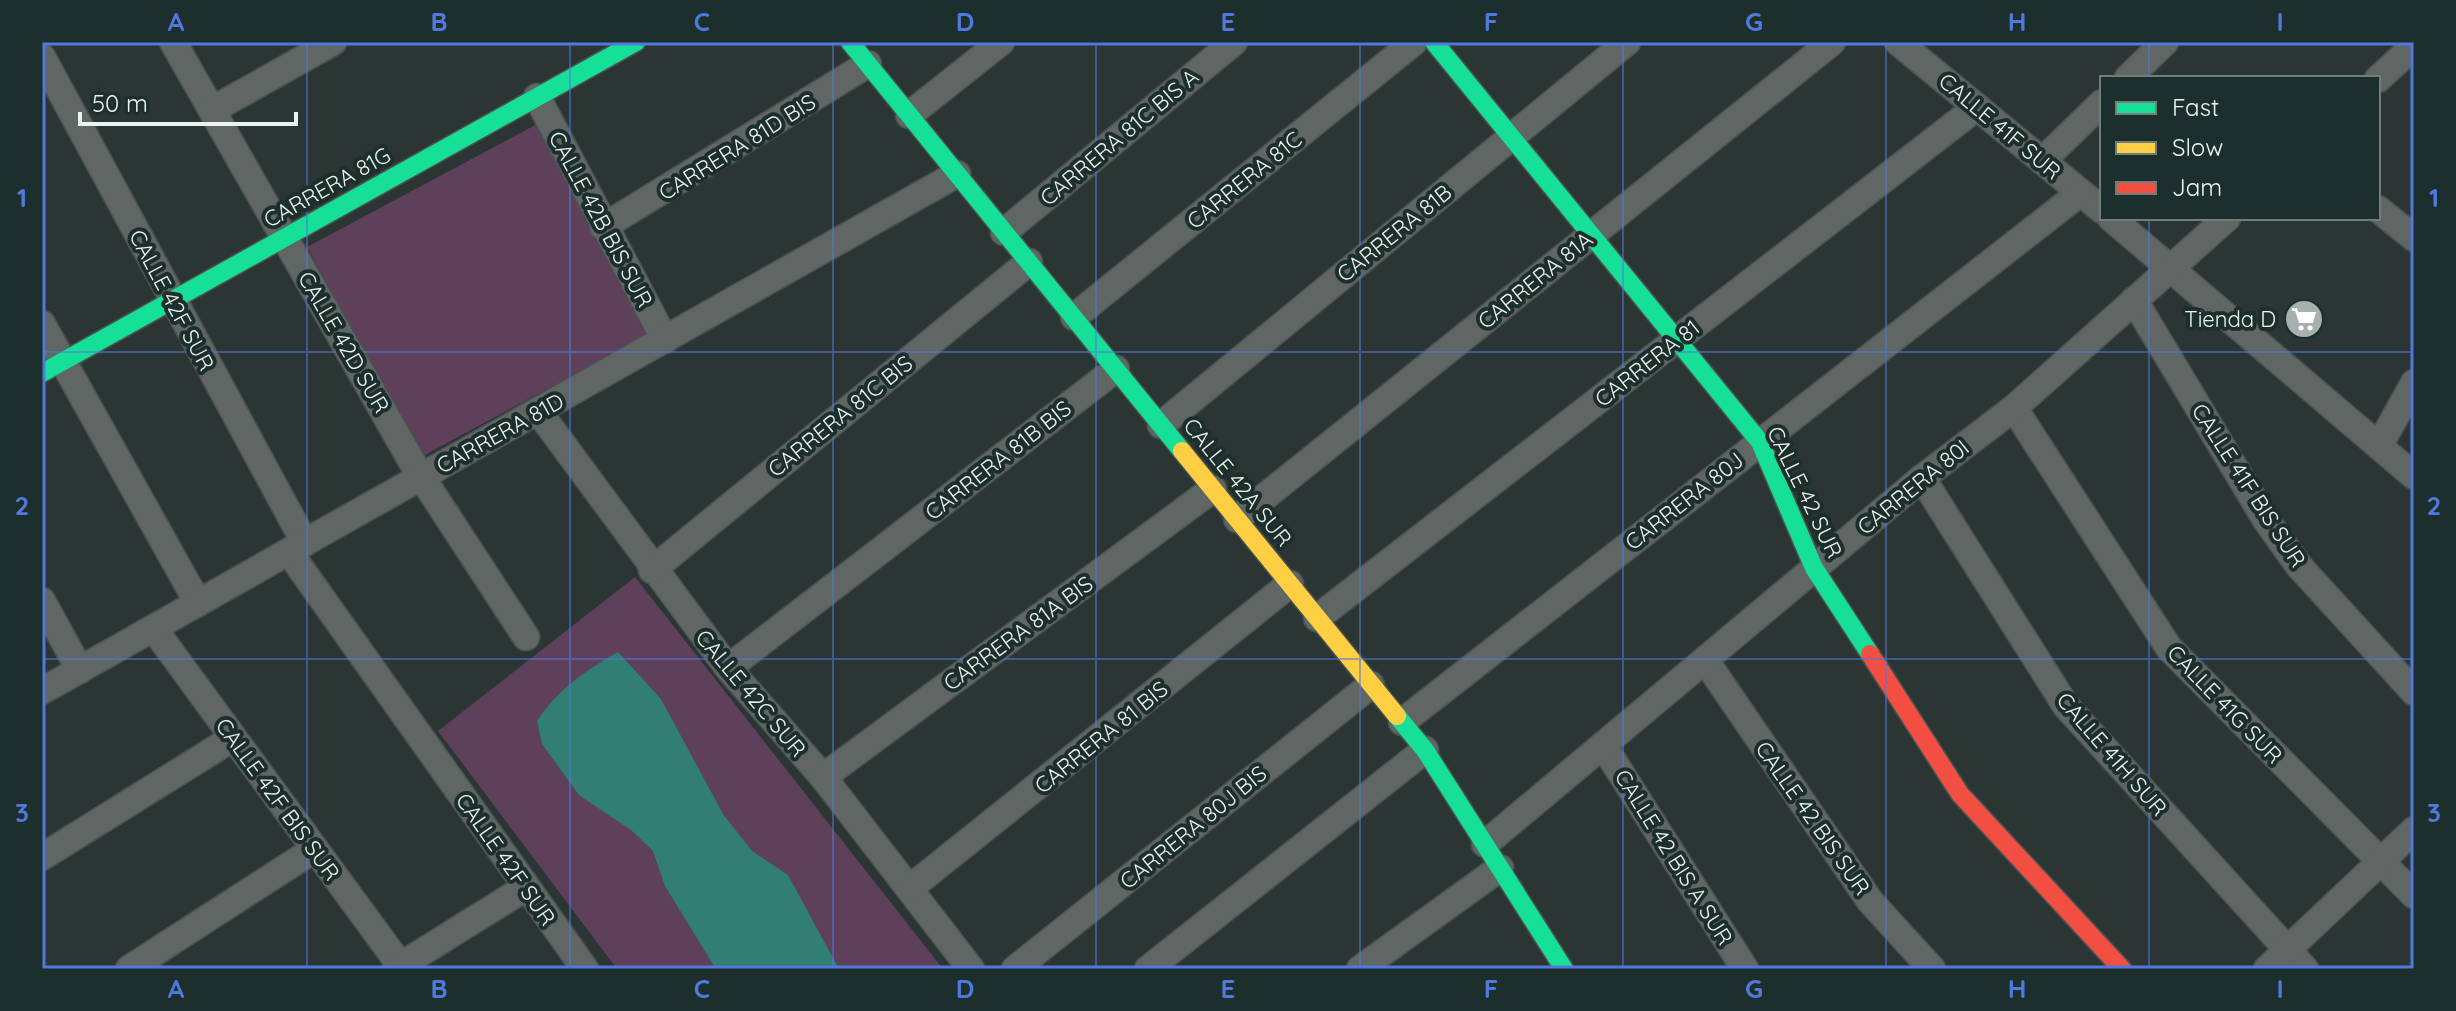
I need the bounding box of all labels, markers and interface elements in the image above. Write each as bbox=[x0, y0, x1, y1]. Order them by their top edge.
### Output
text: A bbox=[168, 5, 185, 38]
text: B bbox=[430, 5, 448, 38]
text: C bbox=[694, 5, 710, 38]
text: D bbox=[956, 5, 974, 38]
text: E bbox=[1221, 5, 1235, 38]
text: F bbox=[1484, 5, 1498, 38]
text: G bbox=[1745, 5, 1763, 38]
text: H bbox=[2008, 5, 2026, 38]
text: I bbox=[2276, 5, 2284, 38]
street label: CARRERA 81C BIS A bbox=[1034, 63, 1204, 211]
street label: CALLE 41F SUR bbox=[1933, 67, 2067, 185]
scale bar bbox=[80, 76, 296, 126]
legend bbox=[2100, 76, 2380, 220]
text: 50 m bbox=[92, 88, 148, 118]
street label: CARRERA 81D BIS bbox=[653, 88, 821, 206]
text: Fast bbox=[2172, 92, 2219, 122]
street label: CARRERA 81C bbox=[1181, 125, 1307, 235]
street label: CALLE 42B BIS SUR bbox=[543, 126, 659, 312]
text: Slow bbox=[2172, 132, 2223, 162]
street label: CARRERA 81G bbox=[259, 141, 395, 233]
text: Jam bbox=[2172, 172, 2222, 202]
street label: CARRERA 81B bbox=[1331, 178, 1457, 288]
text: 1 bbox=[17, 181, 27, 214]
text: 1 bbox=[2429, 181, 2439, 214]
street label: CALLE 42F SUR bbox=[123, 225, 221, 375]
street label: CARRERA 81A bbox=[1472, 225, 1598, 335]
street label: CALLE 42D SUR bbox=[292, 266, 396, 418]
supermarket icon: Tienda D bbox=[2283, 298, 2325, 340]
place label: Tienda D bbox=[2184, 305, 2276, 333]
street label: CARRERA 81 bbox=[1589, 313, 1705, 413]
street label: CARRERA 81C BIS bbox=[762, 349, 918, 483]
street label: CARRERA 81D bbox=[431, 386, 569, 480]
street label: CARRERA 81B BIS bbox=[919, 394, 1077, 526]
street label: CALLE 41F BIS SUR bbox=[2186, 398, 2312, 572]
street label: CALLE 42A SUR bbox=[1178, 412, 1298, 552]
street label: CALLE 42 SUR bbox=[1761, 422, 1849, 562]
street label: CARRERA 80I bbox=[1851, 433, 1975, 541]
street label: CARRERA 80J bbox=[1619, 446, 1749, 556]
text: 2 bbox=[15, 489, 29, 522]
text: 2 bbox=[2427, 489, 2441, 522]
street label: CARRERA 81A BIS bbox=[938, 569, 1098, 697]
street label: CALLE 42C SUR bbox=[690, 624, 812, 762]
street label: CALLE 41G SUR bbox=[2161, 639, 2289, 769]
street label: CARRERA 81 BIS bbox=[1029, 675, 1173, 799]
street label: CALLE 41H SUR bbox=[2051, 686, 2173, 822]
street label: CALLE 42F BIS SUR bbox=[210, 712, 346, 886]
street label: CALLE 42 BIS SUR bbox=[1750, 736, 1876, 900]
street label: CARRERA 80J BIS bbox=[1114, 759, 1272, 895]
street label: CALLE 42 BIS A SUR bbox=[1609, 764, 1739, 950]
street label: CALLE 42F SUR bbox=[450, 787, 562, 931]
text: 3 bbox=[15, 796, 29, 829]
text: 3 bbox=[2427, 796, 2441, 829]
text: A bbox=[168, 972, 185, 1005]
text: B bbox=[430, 972, 448, 1005]
text: C bbox=[694, 972, 710, 1005]
text: D bbox=[956, 972, 974, 1005]
text: E bbox=[1221, 972, 1235, 1005]
text: F bbox=[1484, 972, 1498, 1005]
text: G bbox=[1745, 972, 1763, 1005]
text: H bbox=[2008, 972, 2026, 1005]
text: I bbox=[2276, 972, 2284, 1005]

